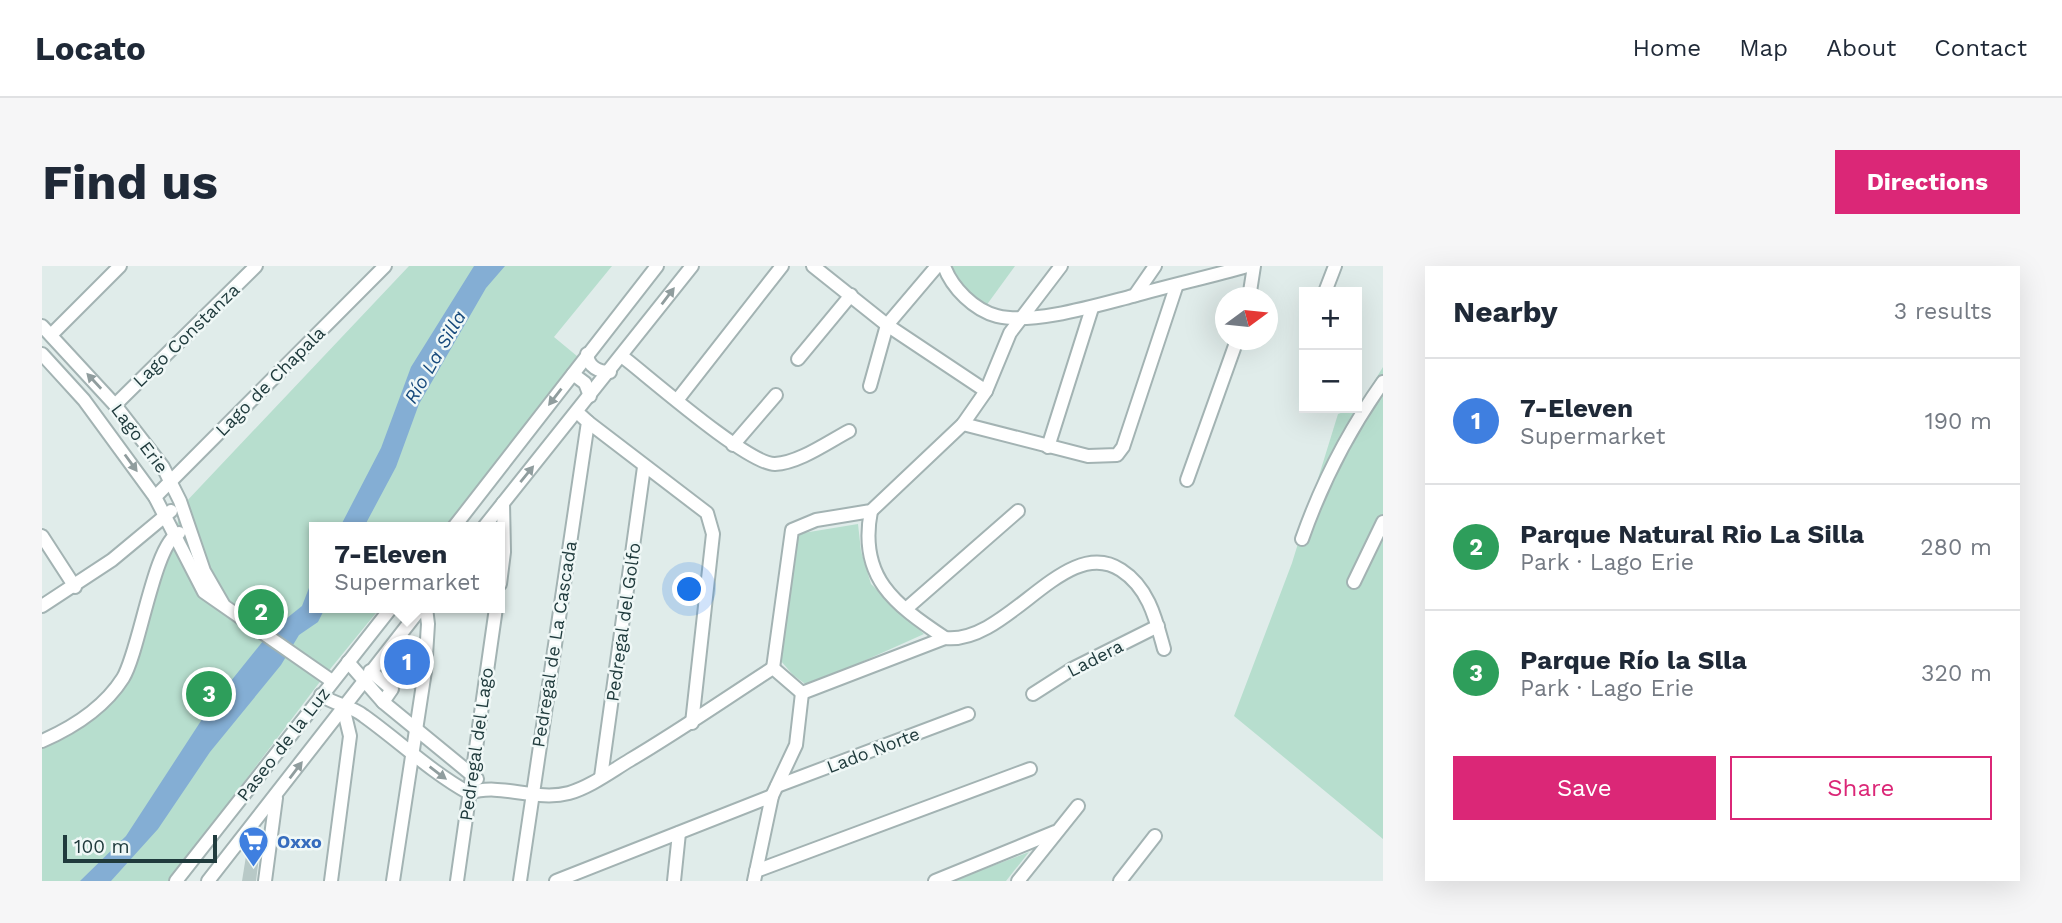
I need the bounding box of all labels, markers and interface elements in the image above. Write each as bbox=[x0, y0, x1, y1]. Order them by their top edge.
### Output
text: Locato bbox=[35, 29, 146, 68]
text: Home bbox=[1633, 34, 1701, 62]
text: Map bbox=[1739, 34, 1788, 62]
text: About bbox=[1826, 34, 1896, 62]
text: Contact bbox=[1934, 34, 2027, 62]
button: Directions bbox=[1835, 150, 2020, 214]
text: Find us bbox=[42, 153, 218, 211]
street label: Lago Constanza bbox=[128, 279, 244, 391]
one-way arrow bbox=[661, 287, 675, 305]
north arrow bbox=[1215, 287, 1278, 350]
map controls bbox=[1299, 287, 1362, 413]
button: + bbox=[1299, 287, 1362, 350]
text: Nearby bbox=[1453, 294, 1558, 329]
text: 3 results bbox=[1894, 298, 1992, 325]
water label: Río La Silla bbox=[399, 306, 471, 408]
street label: Lago de Chapala bbox=[211, 322, 329, 440]
button: − bbox=[1299, 350, 1362, 413]
one-way arrow bbox=[86, 373, 102, 390]
one-way arrow bbox=[548, 388, 563, 406]
text: 7-Eleven bbox=[1520, 393, 1633, 423]
street label: Lago Erie bbox=[107, 399, 173, 477]
text: 1 bbox=[1471, 408, 1481, 435]
text: 190 m bbox=[1925, 408, 1992, 435]
text: Supermarket bbox=[1520, 423, 1665, 450]
one-way arrow bbox=[124, 454, 138, 472]
one-way arrow bbox=[519, 465, 534, 483]
text: Parque Natural Rio La Silla bbox=[1520, 519, 1864, 549]
popup bbox=[309, 522, 505, 613]
text: 2 bbox=[1469, 534, 1483, 561]
text: 280 m bbox=[1920, 534, 1992, 561]
text: 7-Eleven bbox=[334, 539, 447, 569]
street label: Pedregal de La Cascada bbox=[527, 539, 581, 749]
street label: Pedregal del Golfo bbox=[601, 541, 645, 703]
text: Park · Lago Erie bbox=[1520, 549, 1694, 576]
text: Supermarket bbox=[334, 569, 480, 596]
your location bbox=[672, 572, 706, 606]
pin: 2 bbox=[238, 586, 284, 638]
street label: Ladera bbox=[1064, 635, 1126, 681]
pin: 1 bbox=[384, 636, 430, 688]
text: Parque Río la Slla bbox=[1520, 645, 1747, 675]
text: 3 bbox=[1469, 660, 1483, 687]
text: 320 m bbox=[1921, 660, 1992, 687]
street label: Pedregal del Lago bbox=[455, 666, 497, 822]
pin: 3 bbox=[186, 668, 232, 720]
text: Park · Lago Erie bbox=[1520, 675, 1694, 702]
street label: Paseo de la Luz bbox=[232, 683, 334, 805]
street label: Lado Norte bbox=[824, 723, 922, 777]
button: Save bbox=[1453, 756, 1716, 820]
button: Share bbox=[1730, 756, 1992, 820]
one-way arrow bbox=[288, 761, 302, 779]
one-way arrow bbox=[429, 766, 447, 781]
supermarket icon: Oxxo bbox=[237, 824, 271, 868]
place label: Oxxo bbox=[277, 831, 322, 852]
scale bar bbox=[63, 832, 217, 864]
text: 100 m bbox=[74, 835, 130, 858]

